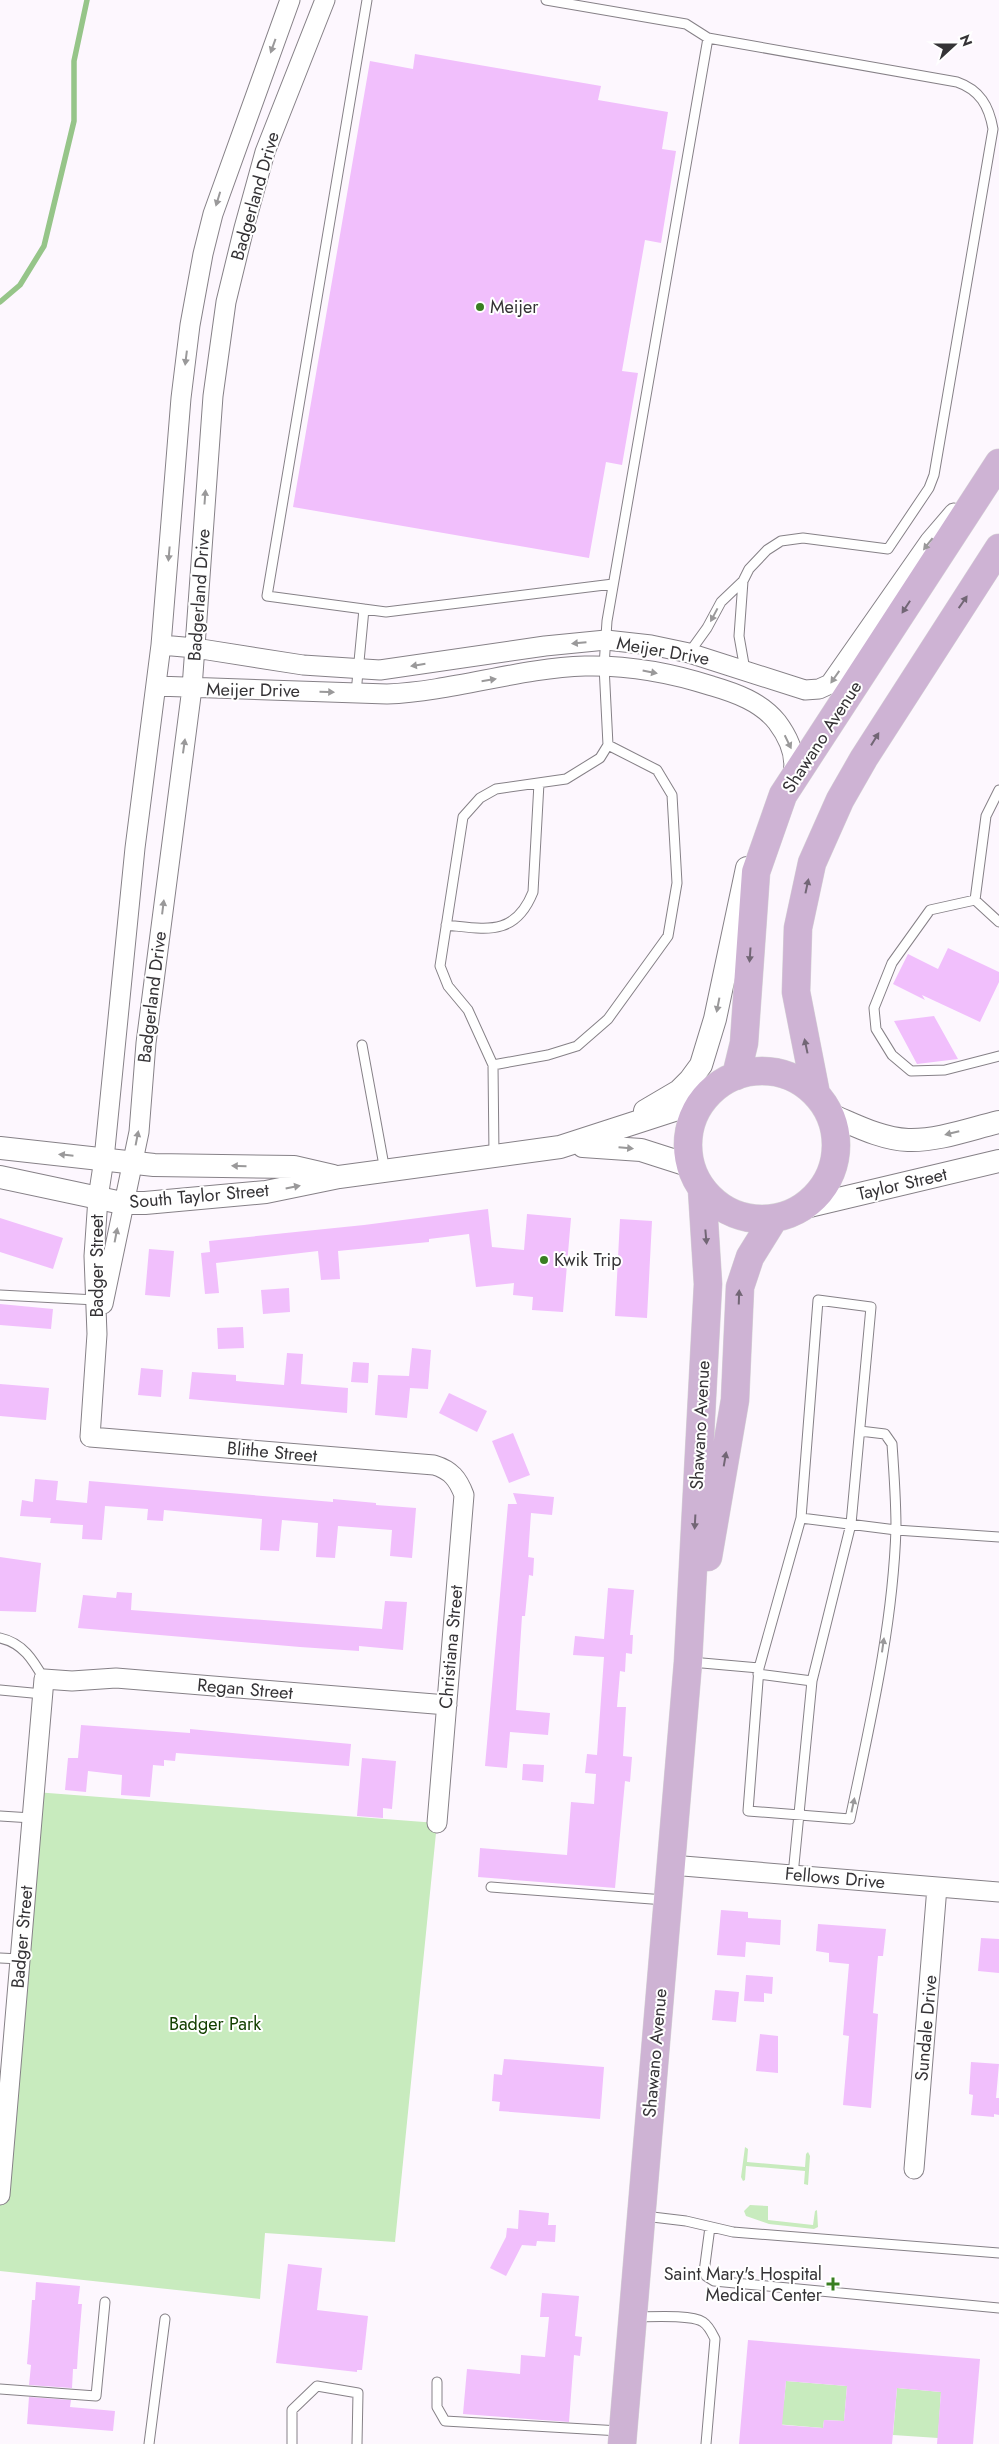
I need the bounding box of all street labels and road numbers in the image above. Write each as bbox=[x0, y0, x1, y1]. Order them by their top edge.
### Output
street label: Badgerland Drive bbox=[224, 129, 286, 263]
street label: Badgerland Drive bbox=[181, 528, 217, 662]
street label: Meijer Drive bbox=[615, 630, 711, 672]
street label: Meijer Drive bbox=[206, 676, 300, 704]
street label: Shawano Avenue bbox=[776, 676, 868, 798]
street label: Badgerland Drive bbox=[131, 930, 173, 1064]
street label: Taylor Street bbox=[854, 1161, 950, 1207]
street label: South Taylor Street bbox=[128, 1177, 270, 1215]
street label: Badger Street bbox=[84, 1214, 110, 1318]
street label: Shawano Avenue bbox=[684, 1360, 716, 1490]
street label: Blithe Street bbox=[226, 1435, 319, 1469]
street label: Christiana Street bbox=[433, 1583, 469, 1710]
street label: Regan Street bbox=[196, 1672, 295, 1706]
street label: Fellows Drive bbox=[784, 1861, 886, 1895]
street label: Badger Street bbox=[5, 1884, 39, 1989]
street label: Sundale Drive bbox=[908, 1974, 944, 2082]
street label: Shawano Avenue bbox=[636, 1987, 674, 2119]

